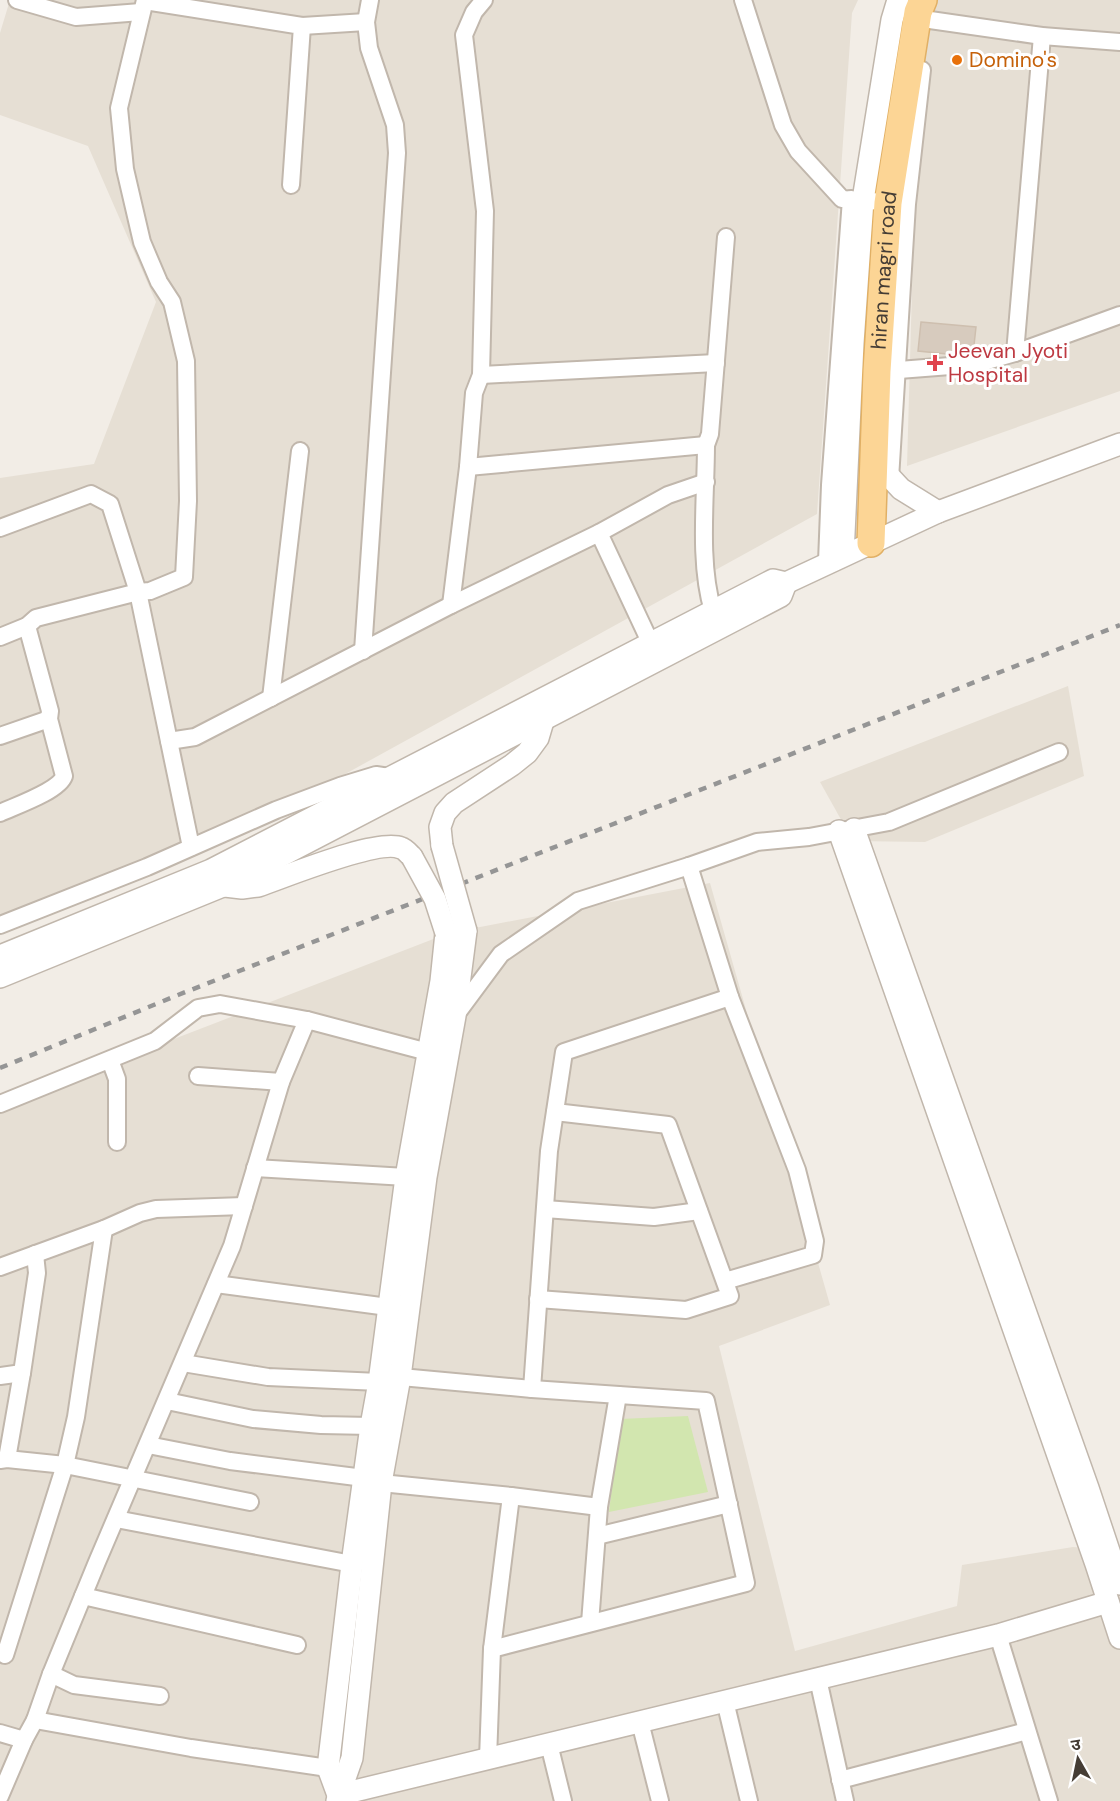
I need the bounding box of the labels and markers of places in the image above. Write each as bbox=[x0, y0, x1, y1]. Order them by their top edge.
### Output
place label: Domino's bbox=[969, 46, 1057, 74]
marker: Domino's bbox=[950, 53, 964, 67]
place label: Jeevan Jyoti Hospital bbox=[948, 337, 1068, 389]
marker: Jeevan Jyoti Hospital bbox=[926, 354, 944, 372]

